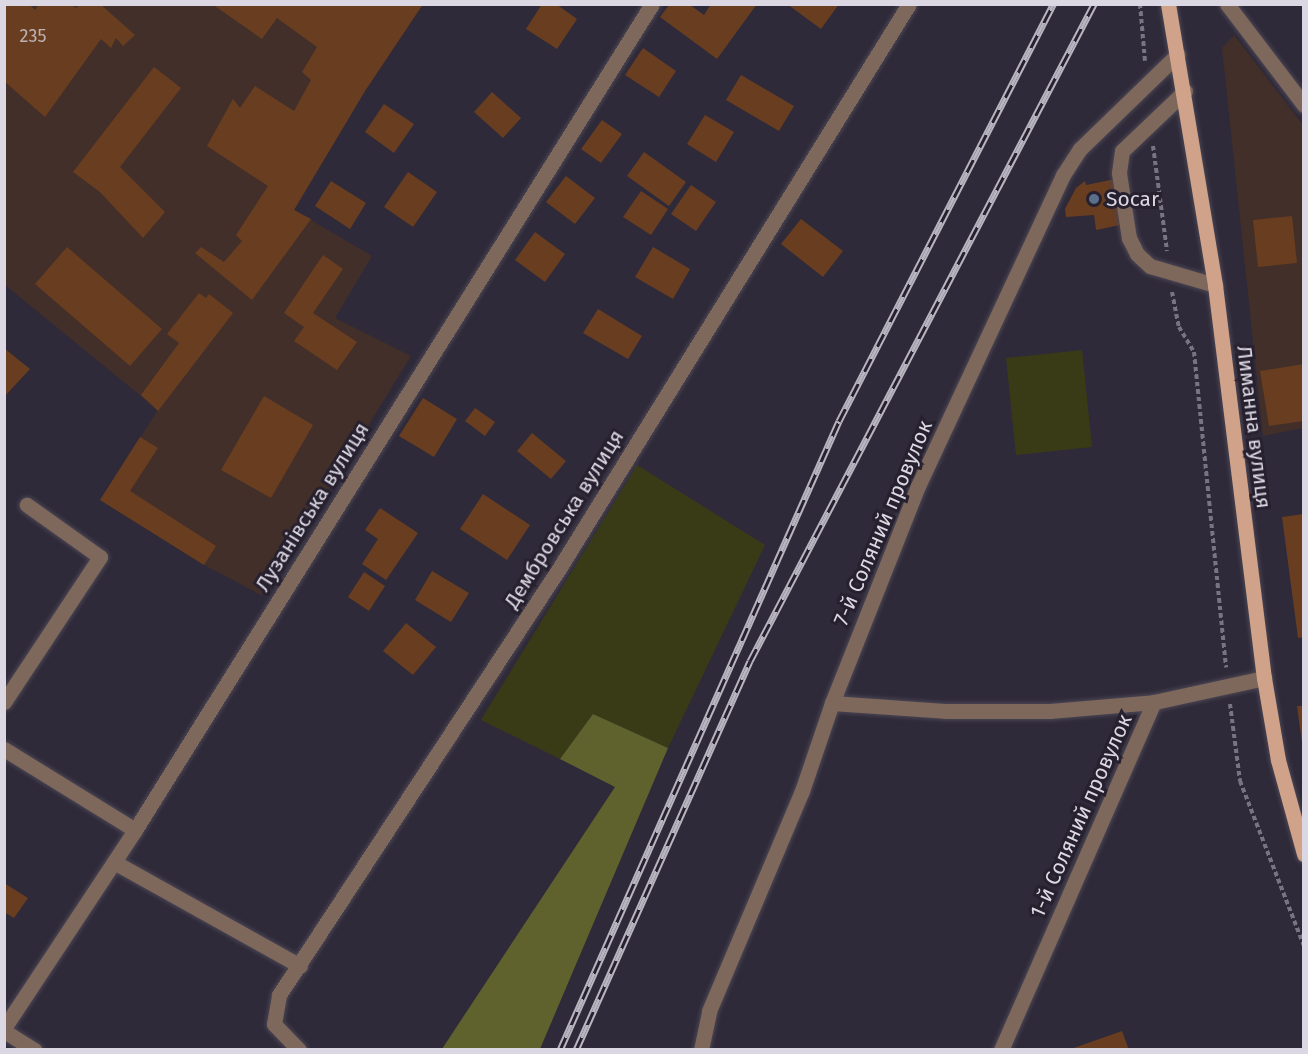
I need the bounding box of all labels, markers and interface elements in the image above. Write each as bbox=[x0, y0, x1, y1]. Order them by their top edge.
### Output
house number: 235 bbox=[20, 25, 46, 47]
place label: Socar bbox=[1106, 186, 1159, 212]
marker: Socar bbox=[1087, 192, 1101, 206]
street label: Лиманна вулиця bbox=[1231, 344, 1277, 510]
street label: 7-й Соляний провулок bbox=[828, 417, 938, 629]
street label: Лузанівська вулиця bbox=[250, 418, 374, 596]
street label: Дембровська вулиця bbox=[499, 425, 629, 613]
street label: 1-й Соляний провулок bbox=[1025, 710, 1137, 922]

